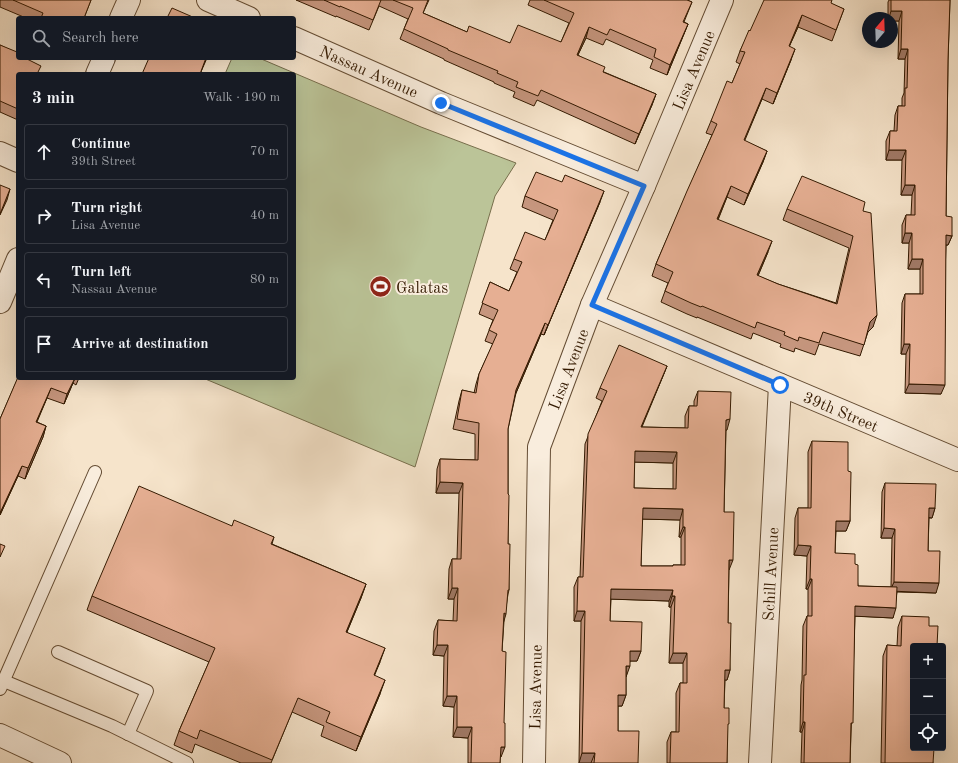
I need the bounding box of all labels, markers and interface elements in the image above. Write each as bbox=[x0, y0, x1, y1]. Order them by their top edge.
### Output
north arrow bbox=[862, 12, 898, 48]
search box bbox=[16, 16, 296, 60]
icon: search bbox=[30, 27, 52, 49]
street label: Lisa Avenue bbox=[671, 28, 719, 113]
text: Search here bbox=[62, 31, 139, 46]
street label: Nassau Avenue bbox=[317, 44, 420, 102]
text: 3 min bbox=[32, 90, 75, 107]
text: Walk · 190 m bbox=[203, 91, 280, 104]
route end bbox=[432, 94, 450, 112]
text: Continue bbox=[71, 137, 130, 152]
icon: ahead bbox=[33, 141, 55, 163]
text: 70 m bbox=[250, 145, 279, 158]
text: 39th Street bbox=[71, 155, 136, 168]
text: Turn right bbox=[71, 201, 142, 216]
icon: right bbox=[33, 205, 55, 227]
text: 40 m bbox=[250, 209, 279, 222]
text: Lisa Avenue bbox=[71, 219, 140, 232]
text: Turn left bbox=[71, 265, 131, 280]
icon: left bbox=[33, 269, 55, 291]
text: 80 m bbox=[250, 273, 279, 286]
sports icon: Galatas bbox=[368, 274, 394, 300]
place label: Galatas bbox=[396, 281, 448, 297]
text: Nassau Avenue bbox=[71, 283, 157, 296]
street label: Lisa Avenue bbox=[547, 327, 593, 412]
icon: arrive bbox=[33, 333, 55, 355]
text: Arrive at destination bbox=[71, 337, 209, 352]
route start bbox=[771, 376, 789, 394]
street label: 39th Street bbox=[800, 390, 880, 436]
street label: Schill Avenue bbox=[762, 527, 782, 621]
map controls bbox=[910, 643, 946, 751]
button: + bbox=[910, 643, 946, 679]
street label: Lisa Avenue bbox=[528, 644, 546, 730]
button: − bbox=[910, 679, 946, 715]
button: locate bbox=[910, 715, 946, 751]

